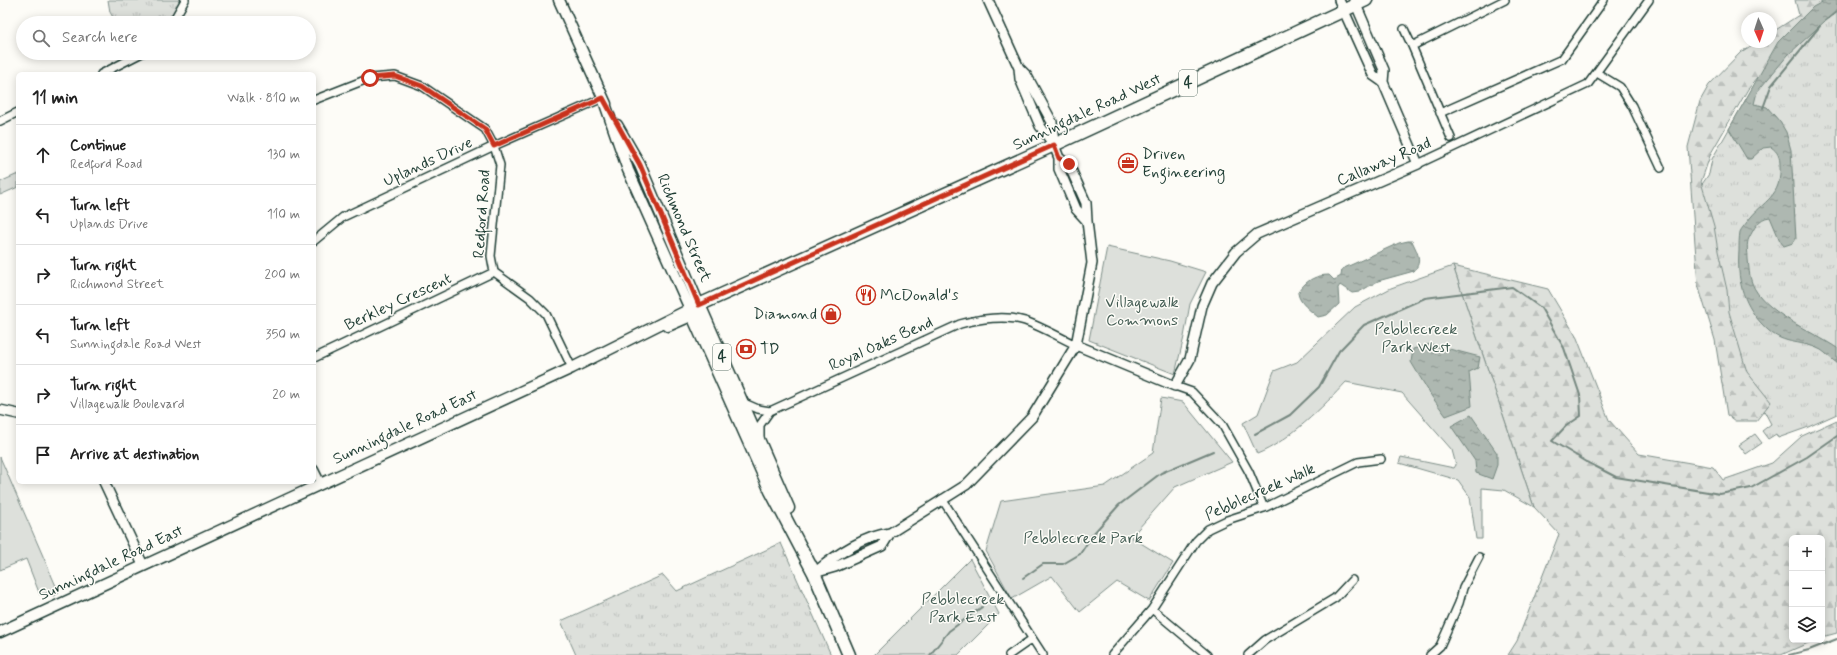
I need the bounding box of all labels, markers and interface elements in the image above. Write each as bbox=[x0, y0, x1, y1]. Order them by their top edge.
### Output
north arrow bbox=[1741, 12, 1777, 48]
search box bbox=[16, 16, 316, 60]
icon: search bbox=[30, 27, 52, 49]
text: Search here bbox=[62, 28, 138, 48]
street label: Sunningdale Road West bbox=[1009, 68, 1165, 157]
route start bbox=[361, 69, 379, 87]
road number: 4 bbox=[1179, 70, 1197, 96]
text: 11 min bbox=[32, 87, 78, 109]
text: Walk · 810 m bbox=[227, 90, 300, 107]
street label: Uplands Drive bbox=[380, 132, 476, 192]
street label: Callaway Road bbox=[1334, 133, 1434, 191]
text: Continue bbox=[70, 136, 126, 156]
icon: ahead bbox=[32, 144, 54, 166]
place label: Driven Engineering bbox=[1142, 144, 1225, 184]
text: 130 m bbox=[267, 146, 300, 163]
office icon: Driven Engineering bbox=[1117, 152, 1139, 174]
route end bbox=[1060, 155, 1078, 173]
text: Redford Road bbox=[70, 156, 142, 173]
street label: Redford Road bbox=[468, 169, 498, 259]
street label: Richmond Street bbox=[652, 171, 716, 286]
text: Turn left bbox=[70, 196, 130, 216]
icon: left bbox=[32, 204, 54, 226]
text: 110 m bbox=[267, 206, 300, 223]
text: Uplands Drive bbox=[70, 216, 148, 233]
text: Turn right bbox=[70, 256, 137, 276]
icon: right bbox=[32, 264, 54, 286]
text: 200 m bbox=[265, 266, 300, 283]
street label: Berkley Crescent bbox=[341, 268, 455, 336]
text: Richmond Street bbox=[70, 276, 164, 293]
restaurant icon: McDonald's bbox=[855, 284, 877, 306]
place label: McDonald's bbox=[880, 285, 959, 306]
park label: Villagewalk Commons bbox=[1105, 292, 1179, 331]
shop icon: Diamond bbox=[820, 303, 842, 325]
place label: Diamond bbox=[753, 304, 817, 325]
street label: Royal Oaks Bend bbox=[826, 312, 936, 376]
text: Turn left bbox=[70, 316, 130, 336]
park label: Pebblecreek Park West bbox=[1375, 319, 1457, 358]
icon: left bbox=[32, 324, 54, 346]
text: 350 m bbox=[266, 326, 300, 343]
text: Sunningdale Road West bbox=[70, 336, 201, 353]
bank icon: TD bbox=[735, 338, 757, 360]
place label: TD bbox=[760, 339, 780, 360]
road number: 4 bbox=[713, 344, 731, 370]
text: Turn right bbox=[70, 376, 137, 396]
icon: right bbox=[32, 384, 54, 406]
street label: Sunningdale Road East bbox=[329, 384, 481, 471]
text: 20 m bbox=[272, 386, 300, 403]
text: Villagewalk Boulevard bbox=[70, 396, 184, 413]
icon: arrive bbox=[32, 444, 54, 466]
text: Arrive at destination bbox=[70, 445, 199, 465]
street label: Pebblecreek Walk bbox=[1202, 458, 1318, 526]
street label: Sunningdale Road East bbox=[35, 520, 187, 607]
park label: Pebblecreek Park bbox=[1023, 528, 1143, 549]
map controls bbox=[1789, 535, 1825, 643]
button: + bbox=[1789, 535, 1825, 571]
button: − bbox=[1789, 571, 1825, 607]
park label: Pebblecreek Park East bbox=[922, 589, 1004, 628]
button: layers bbox=[1789, 607, 1825, 643]

